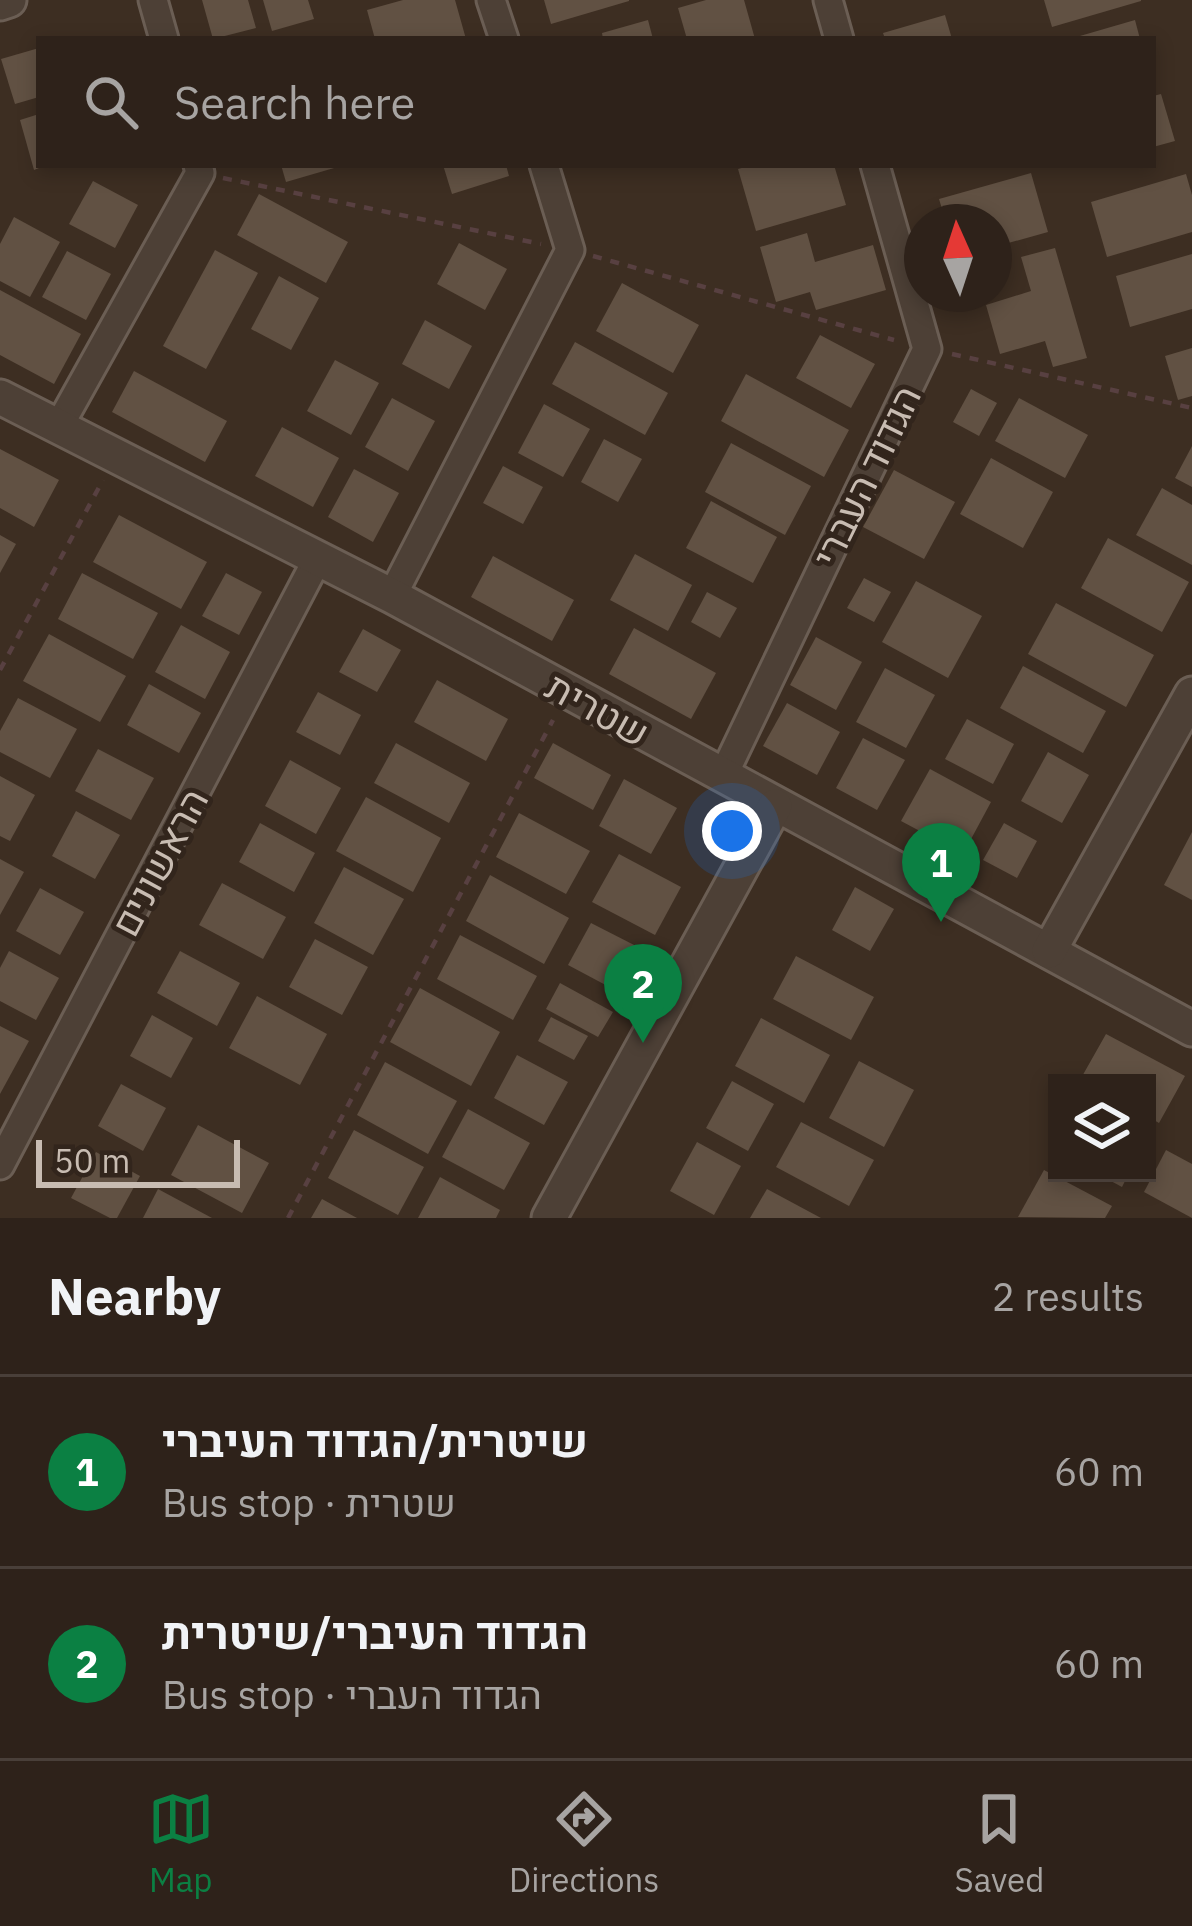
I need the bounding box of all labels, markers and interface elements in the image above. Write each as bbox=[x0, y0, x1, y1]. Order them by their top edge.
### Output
search box bbox=[36, 36, 1156, 168]
icon: search bbox=[78, 69, 144, 135]
text: Search here bbox=[174, 73, 415, 131]
north arrow bbox=[904, 204, 1012, 312]
street label: הגדוד העברי bbox=[800, 377, 932, 575]
street label: שטרית bbox=[537, 660, 659, 758]
street label: הראשונים bbox=[99, 779, 219, 945]
your location bbox=[702, 801, 762, 861]
pin: 1 bbox=[902, 823, 980, 922]
pin: 2 bbox=[604, 944, 682, 1043]
map controls bbox=[1048, 1074, 1156, 1182]
button: layers bbox=[1048, 1074, 1156, 1182]
scale bar bbox=[36, 1134, 240, 1187]
text: 50 m bbox=[54, 1139, 130, 1182]
text: Nearby bbox=[48, 1263, 221, 1329]
text: 2 results bbox=[992, 1271, 1144, 1322]
text: שיטרית/הגדוד העיברי bbox=[162, 1411, 588, 1469]
text: 1 bbox=[75, 1446, 99, 1497]
text: 60 m bbox=[1054, 1446, 1144, 1497]
text: Bus stop · שטרית bbox=[162, 1477, 456, 1528]
text: הגדוד העיברי/שיטרית bbox=[162, 1603, 588, 1661]
text: 2 bbox=[75, 1638, 99, 1689]
text: 60 m bbox=[1054, 1638, 1144, 1689]
text: Bus stop · הגדוד העברי bbox=[162, 1669, 542, 1720]
tab: Map bbox=[148, 1786, 214, 1901]
tab: Directions bbox=[509, 1786, 659, 1901]
tab: Saved bbox=[955, 1786, 1044, 1901]

